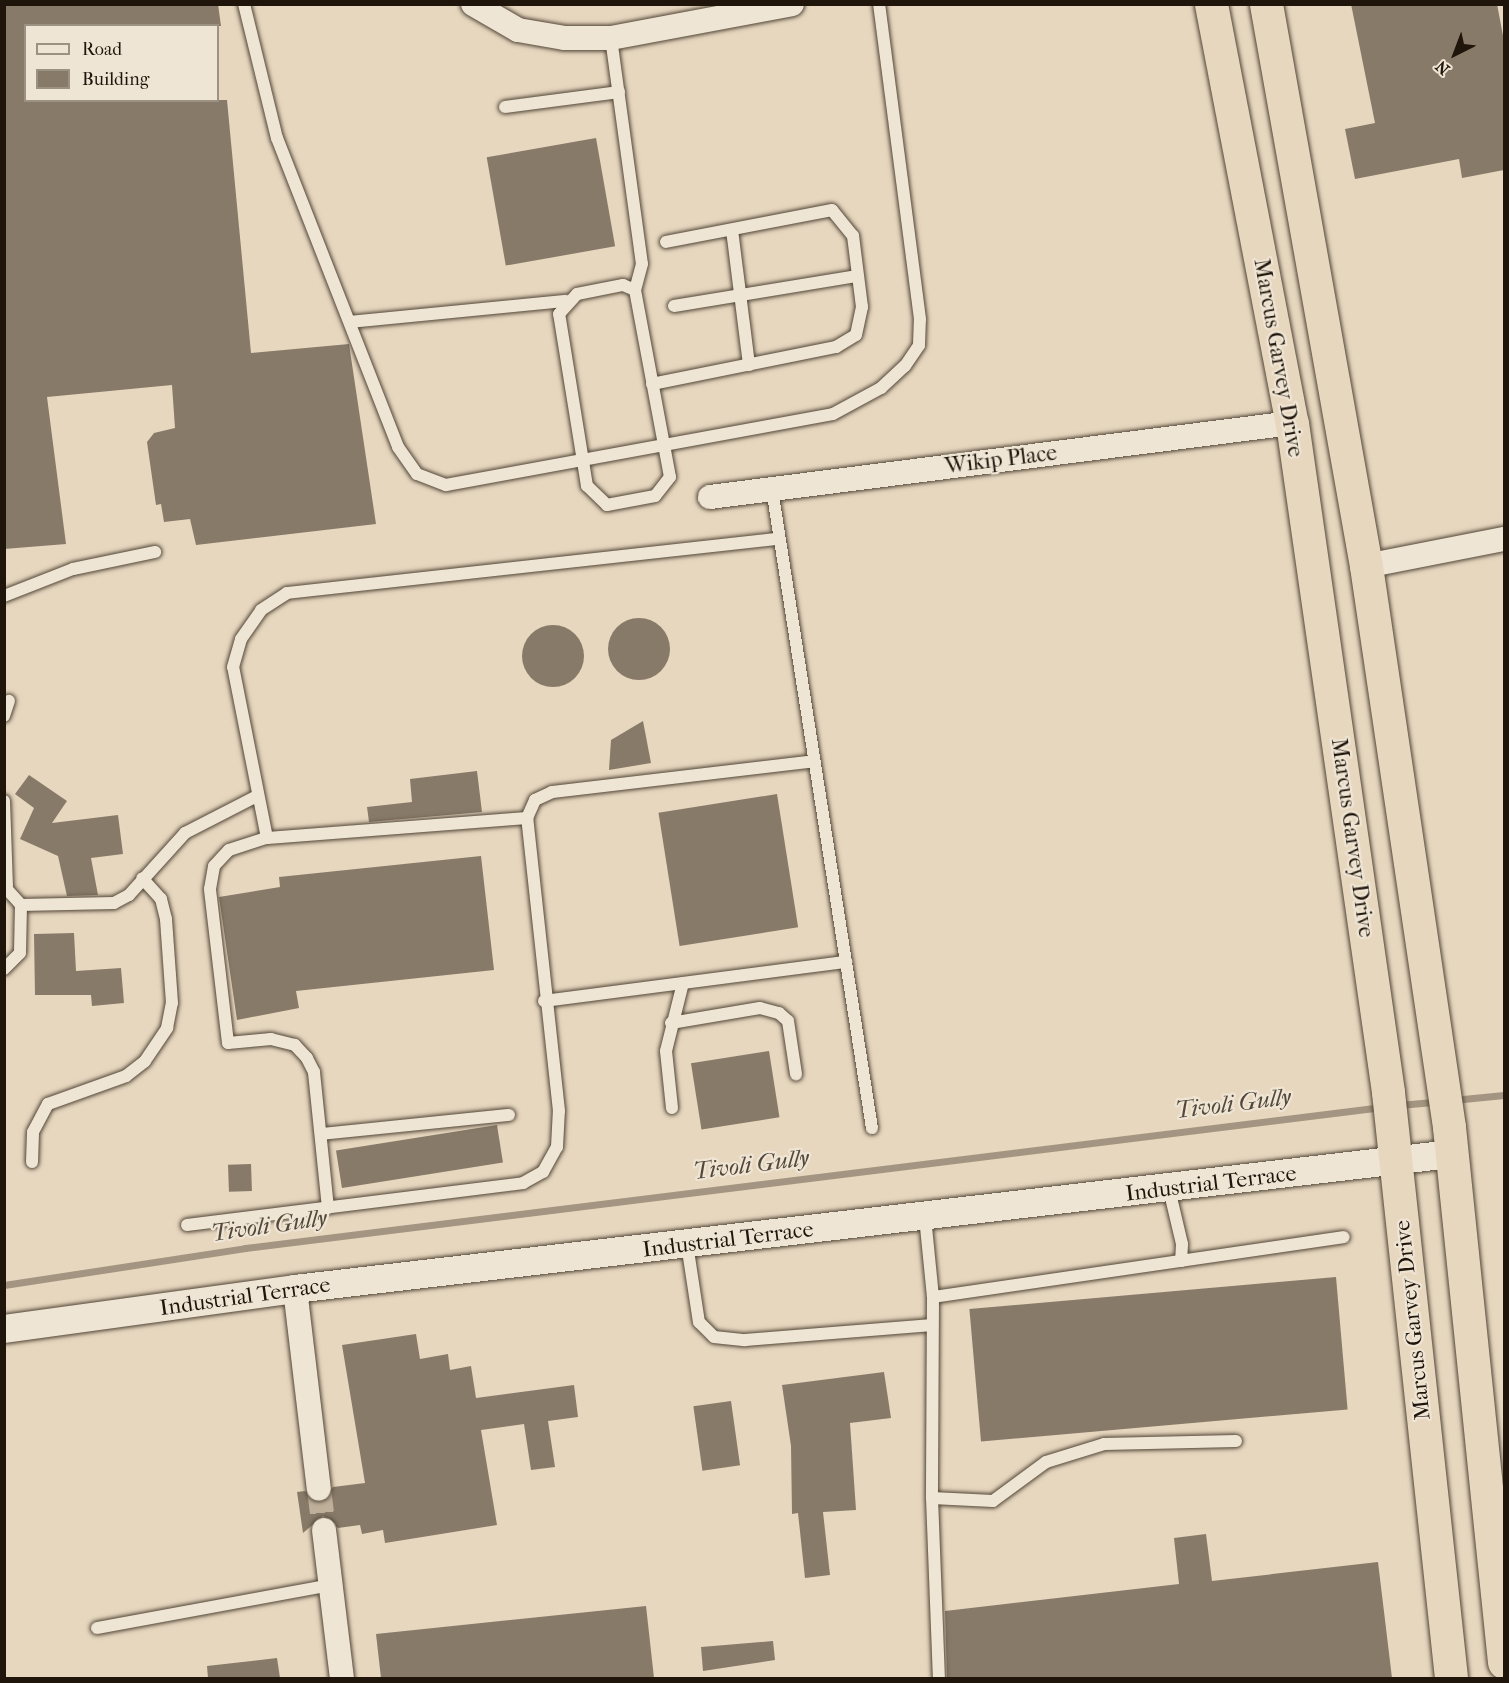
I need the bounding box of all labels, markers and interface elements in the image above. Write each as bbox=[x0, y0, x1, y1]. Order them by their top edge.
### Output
legend bbox=[24, 24, 219, 102]
north arrow bbox=[1425, 24, 1485, 84]
text: Road bbox=[82, 39, 122, 60]
text: N bbox=[1432, 57, 1453, 79]
text: Building bbox=[82, 69, 149, 90]
street label: Marcus Garvey Drive bbox=[1248, 257, 1308, 459]
street label: Wikip Place bbox=[944, 440, 1058, 480]
street label: Marcus Garvey Drive bbox=[1325, 737, 1379, 939]
water label: Tivoli Gully bbox=[1173, 1083, 1293, 1125]
water label: Tivoli Gully bbox=[691, 1144, 811, 1186]
street label: Industrial Terrace bbox=[1124, 1160, 1298, 1208]
water label: Tivoli Gully bbox=[209, 1204, 329, 1248]
street label: Industrial Terrace bbox=[641, 1216, 815, 1264]
street label: Marcus Garvey Drive bbox=[1389, 1219, 1437, 1421]
street label: Industrial Terrace bbox=[158, 1272, 332, 1322]

